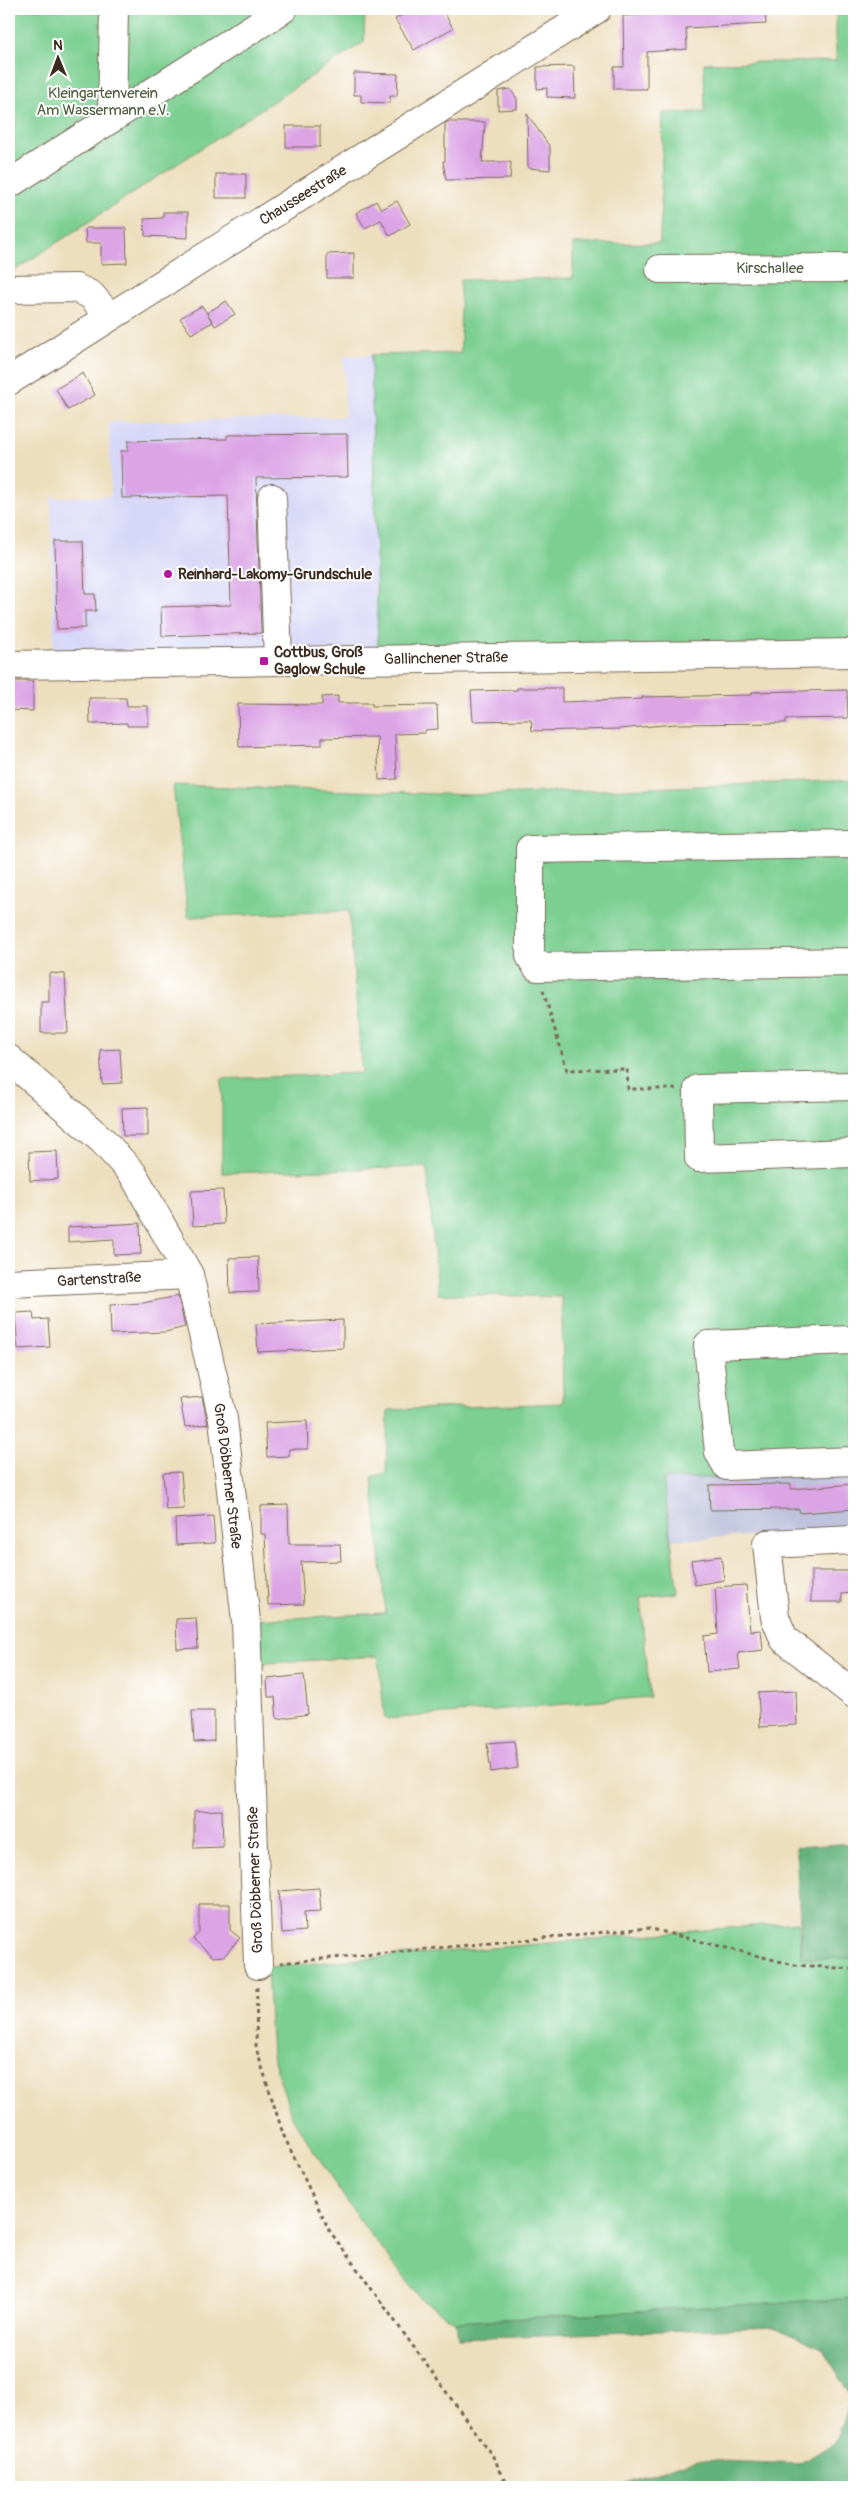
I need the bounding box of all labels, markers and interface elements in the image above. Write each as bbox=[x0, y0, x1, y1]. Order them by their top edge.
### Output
north arrow bbox=[32, 32, 82, 82]
text: N bbox=[53, 37, 63, 54]
park label: Kleingartenverein Am Wassermann e.V. bbox=[37, 84, 169, 120]
street label: Chausseestraße bbox=[256, 161, 351, 230]
park label: Kirschallee bbox=[736, 259, 804, 278]
place label: Reinhard-Lakomy-Grundschule bbox=[178, 565, 372, 584]
marker: Reinhard-Lakomy-Grundschule bbox=[162, 568, 174, 580]
place label: Cottbus, Groß Gaglow Schule bbox=[274, 643, 366, 679]
street label: Gallinchener Straße bbox=[384, 648, 509, 669]
marker: Cottbus, Groß Gaglow Schule bbox=[258, 655, 270, 667]
street label: Gartenstraße bbox=[56, 1268, 142, 1291]
street label: Groß Döbberner Straße bbox=[209, 1402, 246, 1551]
street label: Groß Döbberner Straße bbox=[243, 1806, 268, 1954]

